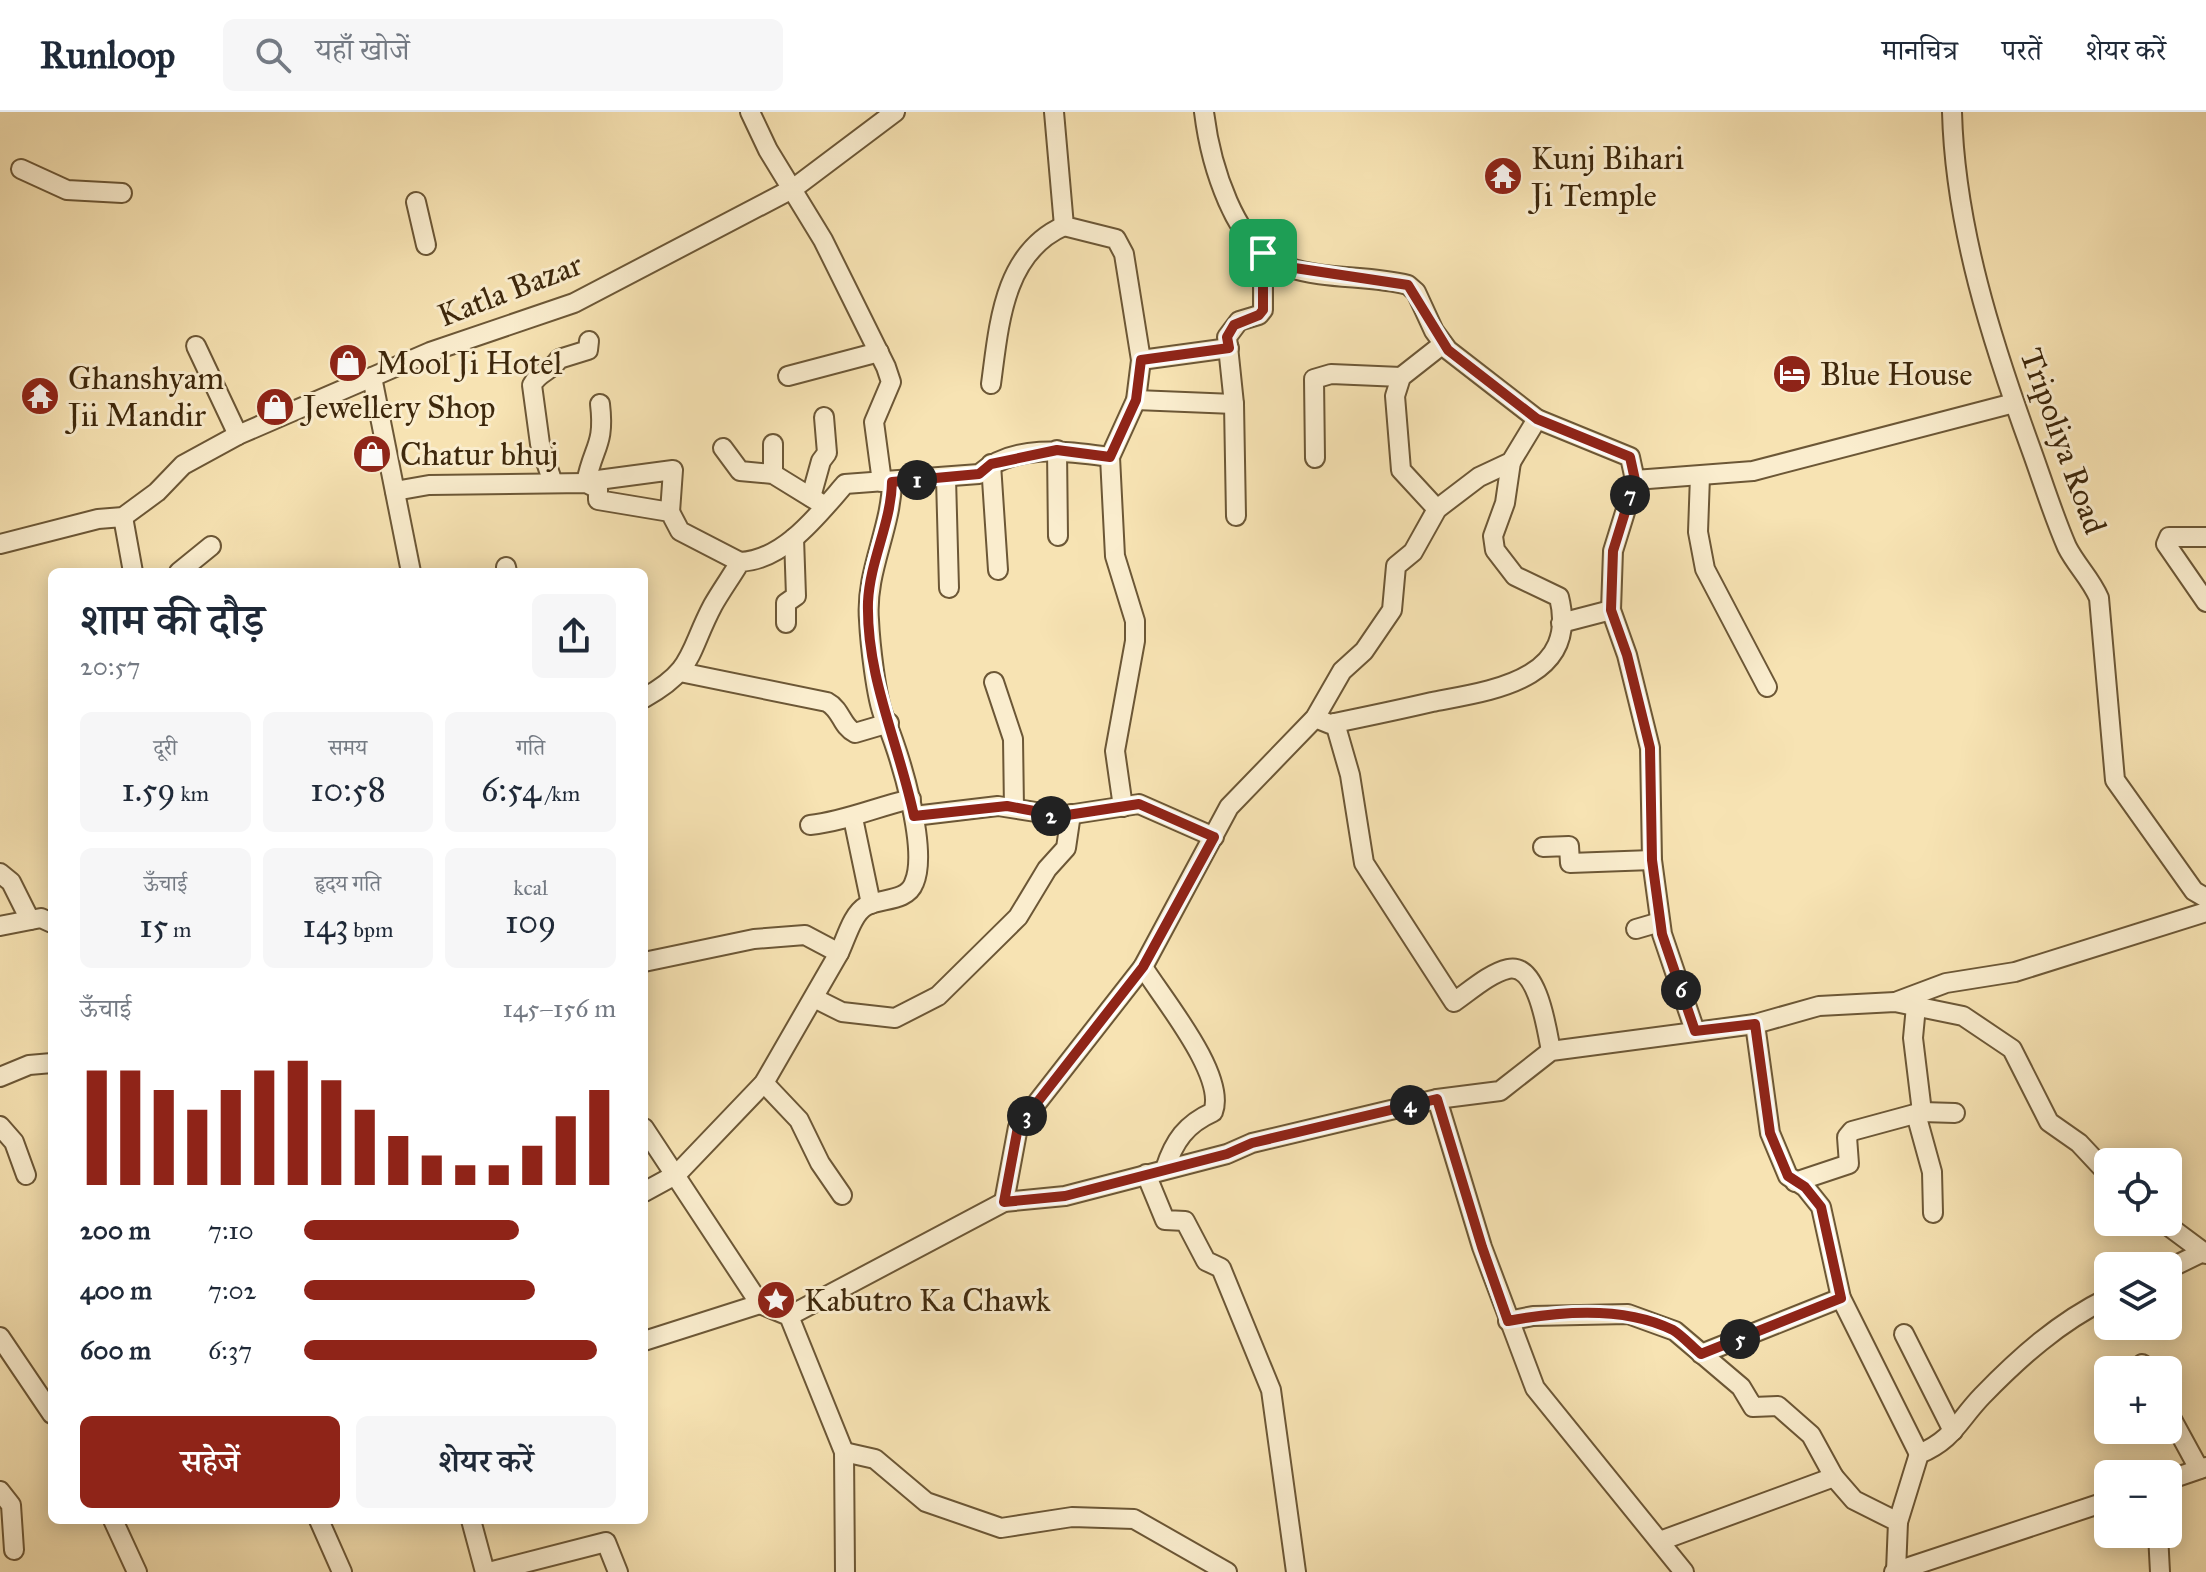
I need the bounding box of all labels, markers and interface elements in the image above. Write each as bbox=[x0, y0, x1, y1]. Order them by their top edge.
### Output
search box bbox=[223, 19, 783, 91]
text: Runloop bbox=[40, 32, 175, 78]
text: यहाँ खोजें bbox=[315, 32, 410, 68]
icon: search bbox=[251, 33, 295, 77]
text: मानचित्र bbox=[1882, 33, 1958, 68]
text: परतें bbox=[2002, 33, 2042, 68]
text: शेयर करें bbox=[2086, 33, 2166, 68]
place label: Kunj Bihari Ji Temple bbox=[1528, 139, 1684, 215]
temple icon: Kunj Bihari Ji Temple bbox=[1482, 155, 1524, 197]
pin bbox=[1229, 219, 1297, 287]
icon: arrive bbox=[1241, 231, 1285, 275]
street label: Katla Bazar bbox=[432, 245, 588, 335]
shop icon: Mool Ji Hotel bbox=[327, 342, 369, 384]
street label: Tripoliya Road bbox=[2011, 343, 2115, 539]
place label: Mool Ji Hotel bbox=[376, 344, 563, 383]
hotel icon: Blue House bbox=[1771, 353, 1813, 395]
place label: Blue House bbox=[1820, 355, 1973, 394]
place label: Ghanshyam Jii Mandir bbox=[65, 359, 224, 435]
temple icon: Ghanshyam Jii Mandir bbox=[19, 375, 61, 417]
shop icon: Jewellery Shop bbox=[254, 386, 296, 428]
place label: Jewellery Shop bbox=[300, 388, 496, 427]
shop icon: Chatur bhuj bbox=[351, 433, 393, 475]
place label: Chatur bhuj bbox=[400, 435, 558, 474]
pin: 1 bbox=[897, 460, 937, 500]
text: 1 bbox=[913, 466, 921, 493]
pin: 7 bbox=[1610, 475, 1650, 515]
text: 7 bbox=[1624, 481, 1636, 508]
text: शाम की दौड़ bbox=[80, 593, 265, 647]
button: share bbox=[532, 594, 616, 678]
text: 20:57 bbox=[80, 650, 140, 682]
text: दूरी bbox=[153, 734, 177, 761]
text: समय bbox=[329, 734, 367, 761]
text: गति bbox=[516, 734, 545, 761]
text: 1.59 bbox=[122, 769, 176, 810]
text: 10:58 bbox=[310, 769, 386, 810]
text: 6:54 bbox=[481, 769, 541, 810]
text: km bbox=[176, 780, 209, 807]
text: /km bbox=[541, 780, 580, 807]
pin: 2 bbox=[1031, 796, 1071, 836]
text: 2 bbox=[1046, 802, 1056, 829]
text: ऊँचाई bbox=[144, 870, 187, 897]
text: हृदय गति bbox=[315, 870, 381, 897]
text: kcal bbox=[513, 874, 548, 901]
text: 109 bbox=[505, 901, 556, 942]
text: 15 bbox=[139, 905, 168, 946]
text: 143 bbox=[303, 905, 349, 946]
text: m bbox=[168, 916, 191, 943]
text: bpm bbox=[349, 916, 393, 943]
pin: 6 bbox=[1661, 970, 1701, 1010]
text: 6 bbox=[1675, 976, 1687, 1003]
text: ऊँचाई bbox=[80, 992, 131, 1024]
text: 145–156 m bbox=[503, 992, 616, 1024]
pin: 4 bbox=[1390, 1085, 1430, 1125]
text: 4 bbox=[1404, 1091, 1416, 1118]
pin: 3 bbox=[1007, 1096, 1047, 1136]
text: 3 bbox=[1023, 1102, 1031, 1129]
map controls bbox=[2094, 1148, 2182, 1548]
button: locate bbox=[2094, 1148, 2182, 1236]
text: 200 m bbox=[80, 1214, 151, 1246]
text: 7:10 bbox=[208, 1214, 254, 1246]
button: layers bbox=[2094, 1252, 2182, 1340]
text: 400 m bbox=[80, 1274, 152, 1306]
text: 7:02 bbox=[208, 1274, 256, 1306]
place icon: Kabutro Ka Chawk bbox=[755, 1279, 797, 1321]
place label: Kabutro Ka Chawk bbox=[804, 1281, 1051, 1320]
pin: 5 bbox=[1720, 1319, 1760, 1359]
text: 5 bbox=[1735, 1325, 1745, 1352]
text: 600 m bbox=[80, 1334, 151, 1366]
text: 6:37 bbox=[208, 1334, 252, 1366]
button: + bbox=[2094, 1356, 2182, 1444]
button: सहेजें bbox=[80, 1416, 340, 1508]
button: शेयर करें bbox=[356, 1416, 616, 1508]
button: − bbox=[2094, 1460, 2182, 1548]

